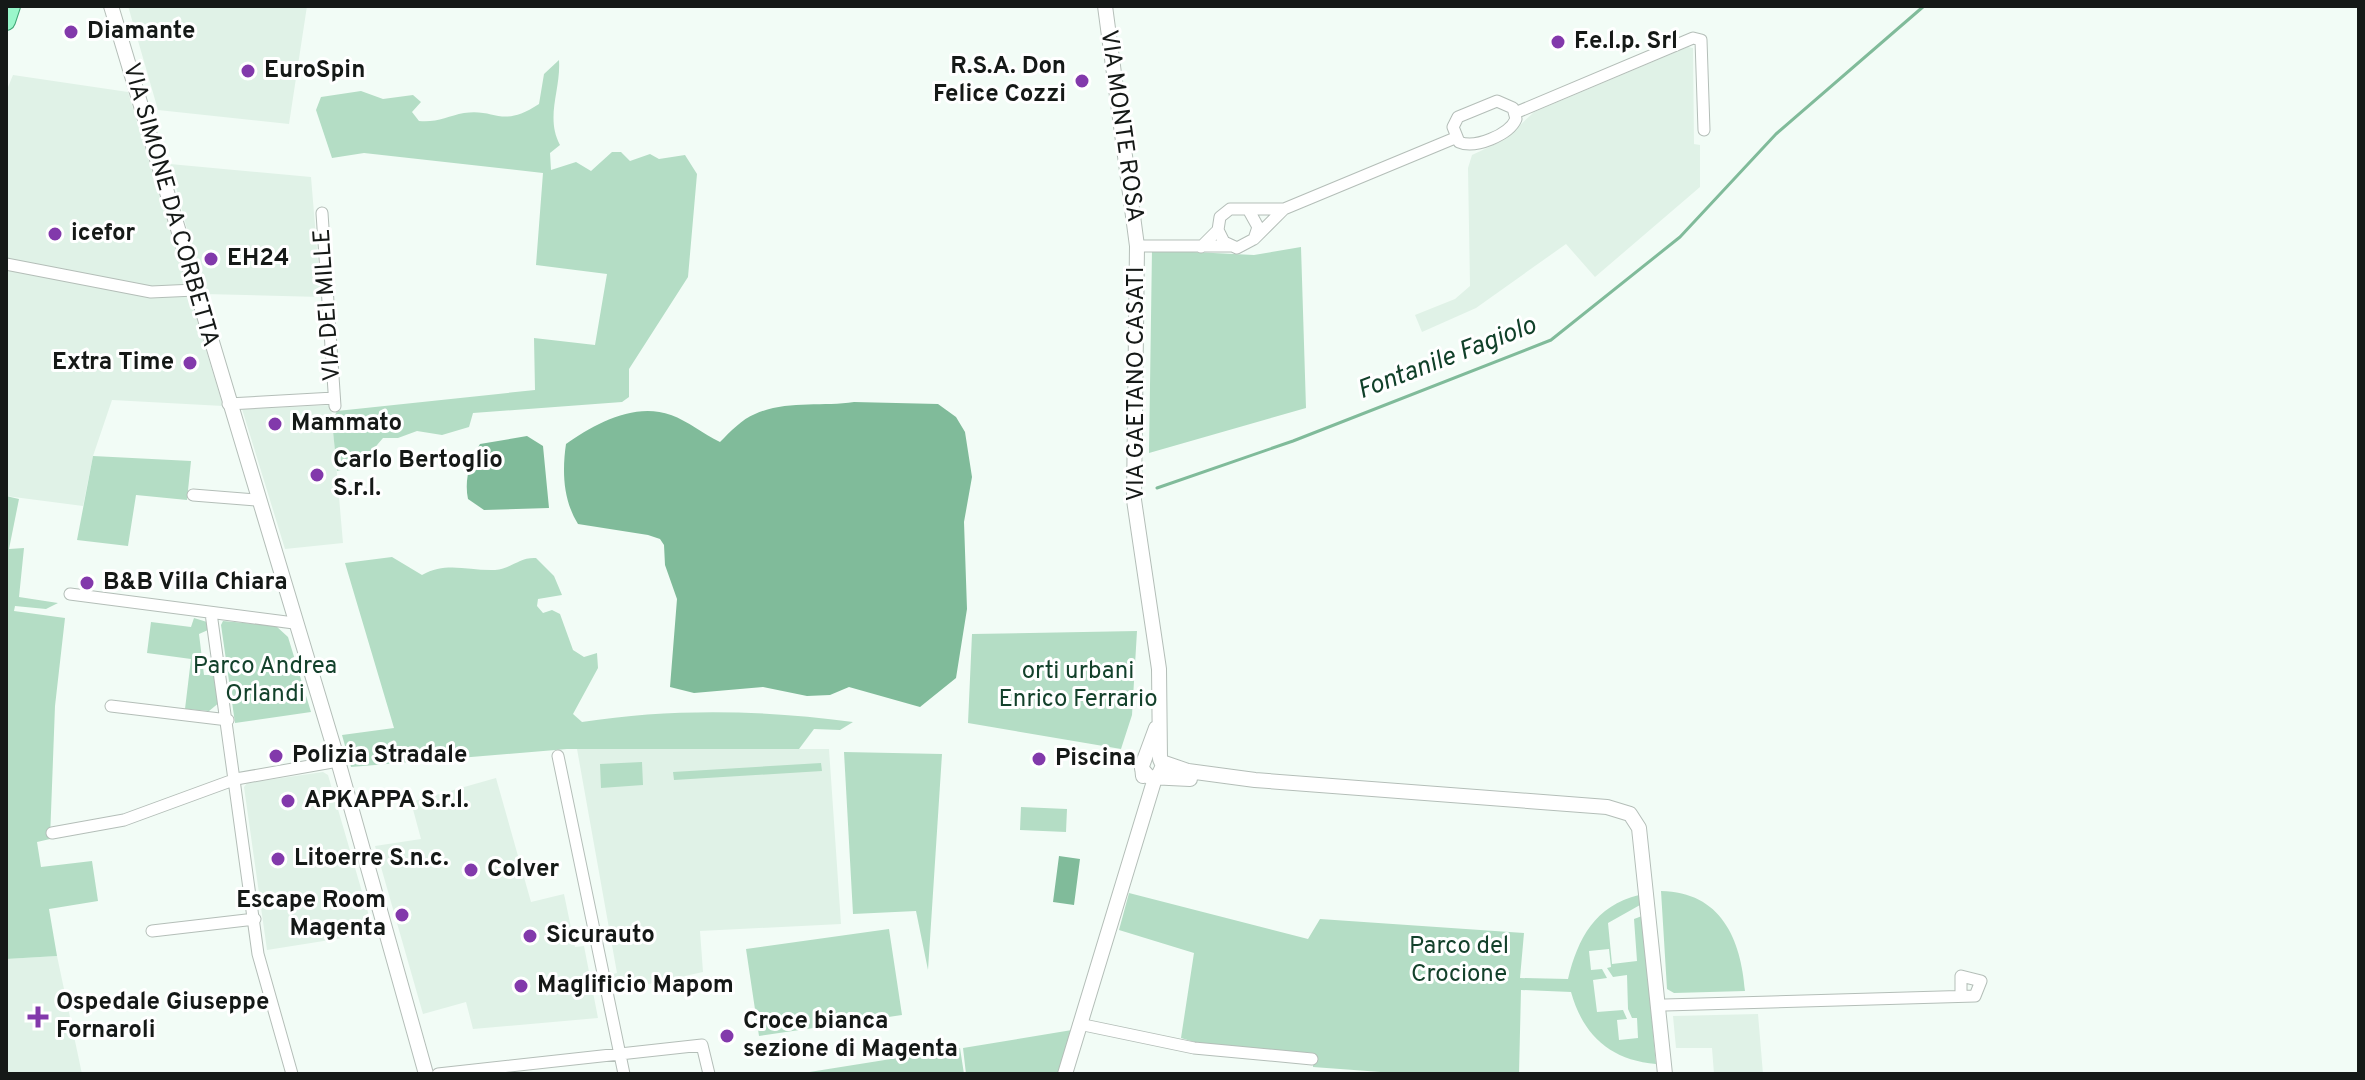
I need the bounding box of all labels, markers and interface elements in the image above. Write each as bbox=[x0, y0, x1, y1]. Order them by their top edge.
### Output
place label: Diamante bbox=[87, 17, 195, 47]
marker: Diamante bbox=[62, 23, 80, 41]
place label: F.e.l.p. Srl bbox=[1574, 27, 1678, 57]
street label: VIA MONTE ROSA bbox=[1093, 28, 1149, 224]
marker: F.e.l.p. Srl bbox=[1549, 33, 1567, 51]
place label: R.S.A. Don Felice Cozzi bbox=[933, 52, 1066, 110]
place label: EuroSpin bbox=[264, 56, 365, 86]
street label: VIA SIMONE DA CORBETTA bbox=[115, 60, 225, 350]
marker: EuroSpin bbox=[239, 62, 257, 80]
marker: R.S.A. Don Felice Cozzi bbox=[1073, 72, 1091, 90]
place label: icefor bbox=[71, 219, 135, 249]
marker: icefor bbox=[46, 225, 64, 243]
street label: VIA DEI MILLE bbox=[308, 228, 348, 382]
place label: EH24 bbox=[227, 244, 289, 274]
marker: EH24 bbox=[202, 250, 220, 268]
street label: VIA GAETANO CASATI bbox=[1122, 267, 1152, 502]
water label: Fontanile Fagiolo bbox=[1353, 310, 1541, 408]
place label: Extra Time bbox=[52, 348, 174, 378]
marker: Extra Time bbox=[181, 354, 199, 372]
place label: Mammato bbox=[291, 409, 402, 439]
marker: Mammato bbox=[266, 415, 284, 433]
place label: Carlo Bertoglio S.r.l. bbox=[333, 446, 503, 504]
marker: Carlo Bertoglio S.r.l. bbox=[308, 466, 326, 484]
place label: B&B Villa Chiara bbox=[103, 568, 288, 598]
marker: B&B Villa Chiara bbox=[78, 574, 96, 592]
park label: Parco Andrea Orlandi bbox=[193, 652, 337, 710]
park label: orti urbani Enrico Ferrario bbox=[998, 657, 1158, 715]
place label: Polizia Stradale bbox=[292, 741, 467, 771]
place label: Piscina bbox=[1055, 744, 1136, 774]
marker: Polizia Stradale bbox=[267, 747, 285, 765]
marker: Piscina bbox=[1030, 750, 1048, 768]
place label: APKAPPA S.r.l. bbox=[304, 786, 469, 816]
marker: APKAPPA S.r.l. bbox=[279, 792, 297, 810]
place label: Litoerre S.n.c. bbox=[294, 844, 449, 874]
marker: Litoerre S.n.c. bbox=[269, 850, 287, 868]
place label: Colver bbox=[487, 855, 559, 885]
marker: Colver bbox=[462, 861, 480, 879]
place label: Escape Room Magenta bbox=[236, 886, 386, 944]
marker: Escape Room Magenta bbox=[393, 906, 411, 924]
place label: Sicurauto bbox=[546, 921, 655, 951]
marker: Sicurauto bbox=[521, 927, 539, 945]
park label: Parco del Crocione bbox=[1409, 932, 1509, 990]
place label: Maglificio Mapom bbox=[537, 971, 734, 1001]
marker: Maglificio Mapom bbox=[512, 977, 530, 995]
place label: Ospedale Giuseppe Fornaroli bbox=[56, 988, 269, 1046]
marker: Ospedale Giuseppe Fornaroli bbox=[27, 1006, 49, 1028]
place label: Croce bianca sezione di Magenta bbox=[743, 1007, 958, 1065]
marker: Croce bianca sezione di Magenta bbox=[718, 1027, 736, 1045]

